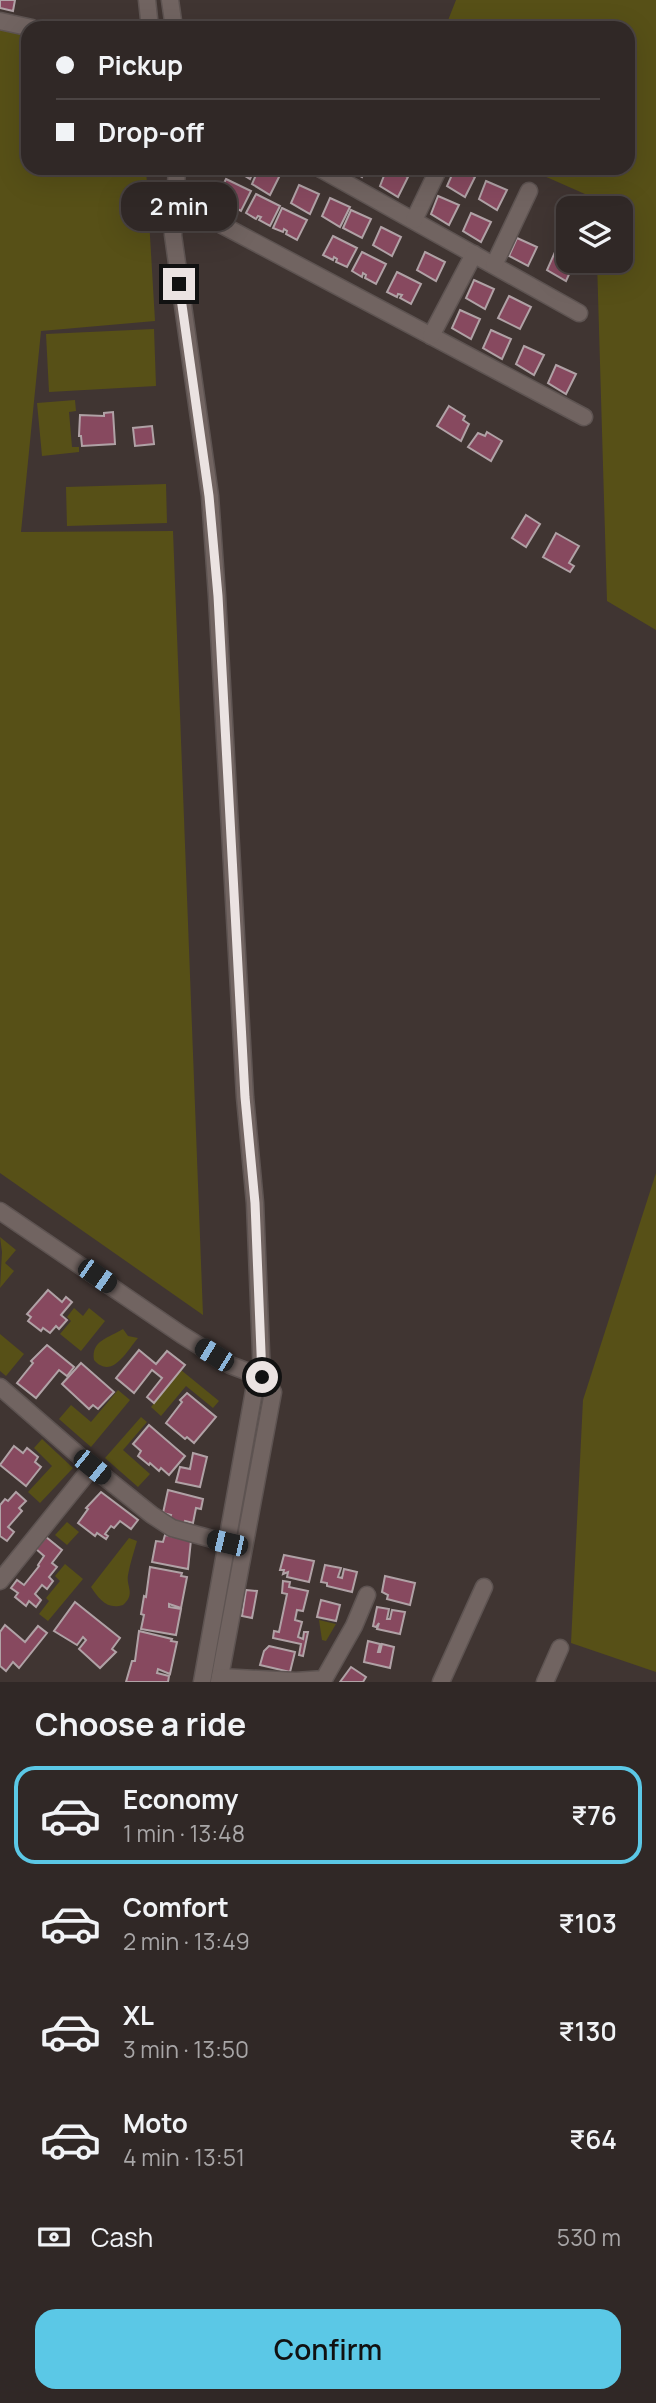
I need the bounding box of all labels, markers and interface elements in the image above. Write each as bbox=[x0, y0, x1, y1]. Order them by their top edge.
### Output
text: Pickup bbox=[98, 47, 183, 83]
text: Drop-off bbox=[98, 114, 204, 150]
callout: 2 min bbox=[121, 182, 237, 232]
text: 2 min bbox=[150, 190, 208, 222]
map controls bbox=[556, 196, 633, 273]
button: layers bbox=[556, 196, 633, 273]
route end bbox=[163, 268, 195, 300]
car bbox=[74, 1255, 121, 1297]
car bbox=[191, 1335, 238, 1375]
route start bbox=[246, 1361, 278, 1393]
car bbox=[70, 1446, 115, 1488]
car bbox=[205, 1528, 250, 1558]
text: Choose a ride bbox=[35, 1702, 246, 1746]
text: Economy bbox=[123, 1781, 238, 1817]
icon: car bbox=[39, 1784, 102, 1847]
text: ₹76 bbox=[571, 1797, 617, 1833]
text: 1 min · 13:48 bbox=[123, 1817, 245, 1849]
text: Comfort bbox=[123, 1889, 229, 1925]
icon: car bbox=[39, 1892, 102, 1955]
text: ₹103 bbox=[559, 1905, 617, 1941]
text: 2 min · 13:49 bbox=[123, 1925, 250, 1957]
text: XL bbox=[123, 1997, 154, 2033]
icon: car bbox=[39, 2000, 102, 2063]
text: ₹130 bbox=[559, 2013, 617, 2049]
text: 3 min · 13:50 bbox=[123, 2033, 249, 2065]
text: Moto bbox=[123, 2105, 188, 2141]
icon: car bbox=[39, 2108, 102, 2171]
text: ₹64 bbox=[569, 2121, 617, 2157]
text: 4 min · 13:51 bbox=[123, 2141, 245, 2173]
icon: cash bbox=[35, 2218, 73, 2256]
text: Cash bbox=[91, 2219, 153, 2255]
text: 530 m bbox=[557, 2221, 621, 2253]
button: Confirm bbox=[35, 2309, 621, 2389]

